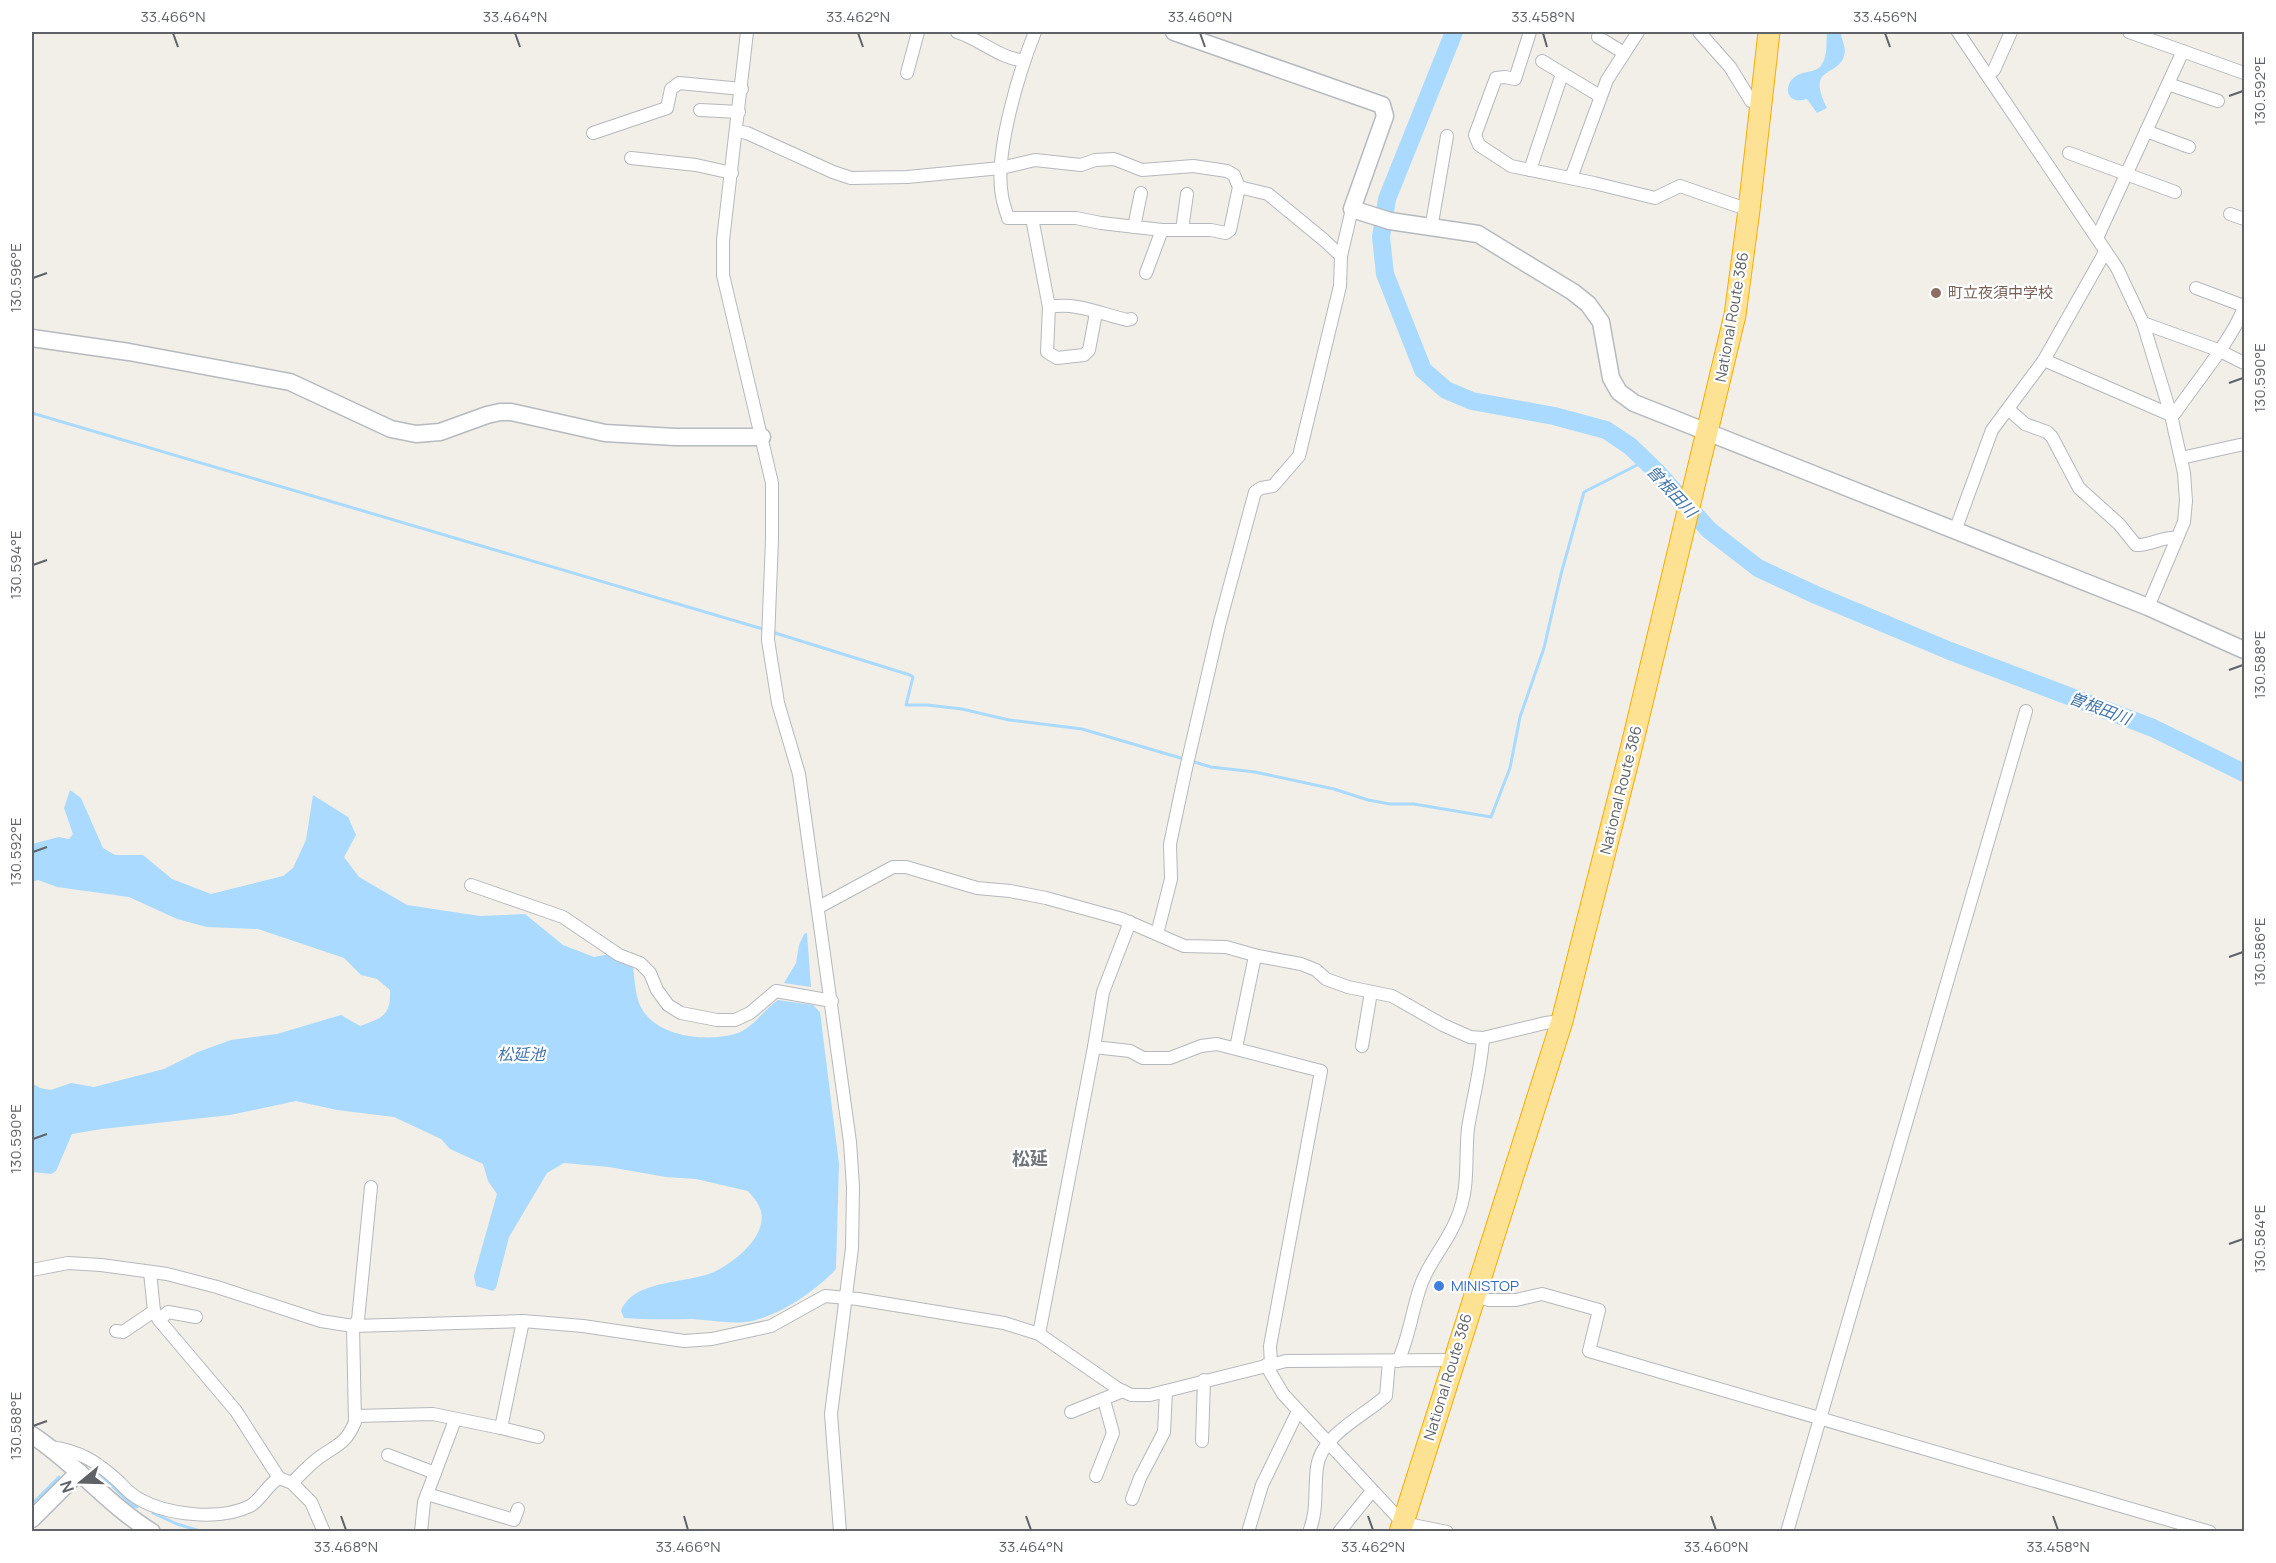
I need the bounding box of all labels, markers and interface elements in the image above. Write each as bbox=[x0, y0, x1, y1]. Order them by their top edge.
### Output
text: 33.466°N bbox=[141, 6, 205, 27]
text: 33.464°N bbox=[483, 6, 547, 27]
text: 33.462°N bbox=[826, 6, 890, 27]
text: 33.460°N bbox=[1168, 6, 1232, 27]
text: 33.458°N bbox=[1511, 6, 1575, 27]
text: 33.456°N bbox=[1853, 6, 1917, 27]
text: 130.592°E bbox=[2249, 57, 2270, 125]
text: 130.596°E bbox=[5, 243, 26, 313]
street label: National Route 386 bbox=[1710, 250, 1753, 384]
place label: 町立夜須中学校 bbox=[1948, 282, 2053, 303]
marker: 町立夜須中学校 bbox=[1929, 286, 1943, 300]
text: 130.590°E bbox=[2249, 343, 2270, 413]
water label: 曽根田川 bbox=[1642, 460, 1703, 523]
text: 130.594°E bbox=[5, 530, 26, 600]
text: 130.588°E bbox=[2249, 631, 2270, 699]
water label: 曽根田川 bbox=[2066, 686, 2136, 730]
street label: National Route 386 bbox=[1594, 723, 1647, 856]
text: 130.592°E bbox=[5, 818, 26, 886]
text: 130.586°E bbox=[2249, 917, 2270, 987]
water label: 松延池 bbox=[497, 1043, 547, 1065]
text: 130.590°E bbox=[5, 1104, 26, 1174]
district label: 松延 bbox=[1012, 1146, 1048, 1170]
text: 130.584°E bbox=[2249, 1205, 2270, 1273]
place label: MINISTOP bbox=[1451, 1275, 1519, 1296]
marker: MINISTOP bbox=[1432, 1279, 1446, 1293]
street label: National Route 386 bbox=[1418, 1311, 1477, 1443]
text: 130.588°E bbox=[5, 1392, 26, 1460]
north arrow bbox=[51, 1452, 111, 1512]
text: N bbox=[55, 1478, 79, 1496]
text: 33.468°N bbox=[314, 1536, 378, 1557]
text: 33.466°N bbox=[656, 1536, 720, 1557]
text: 33.464°N bbox=[999, 1536, 1063, 1557]
text: 33.462°N bbox=[1341, 1536, 1405, 1557]
text: 33.460°N bbox=[1684, 1536, 1748, 1557]
text: 33.458°N bbox=[2026, 1536, 2090, 1557]

